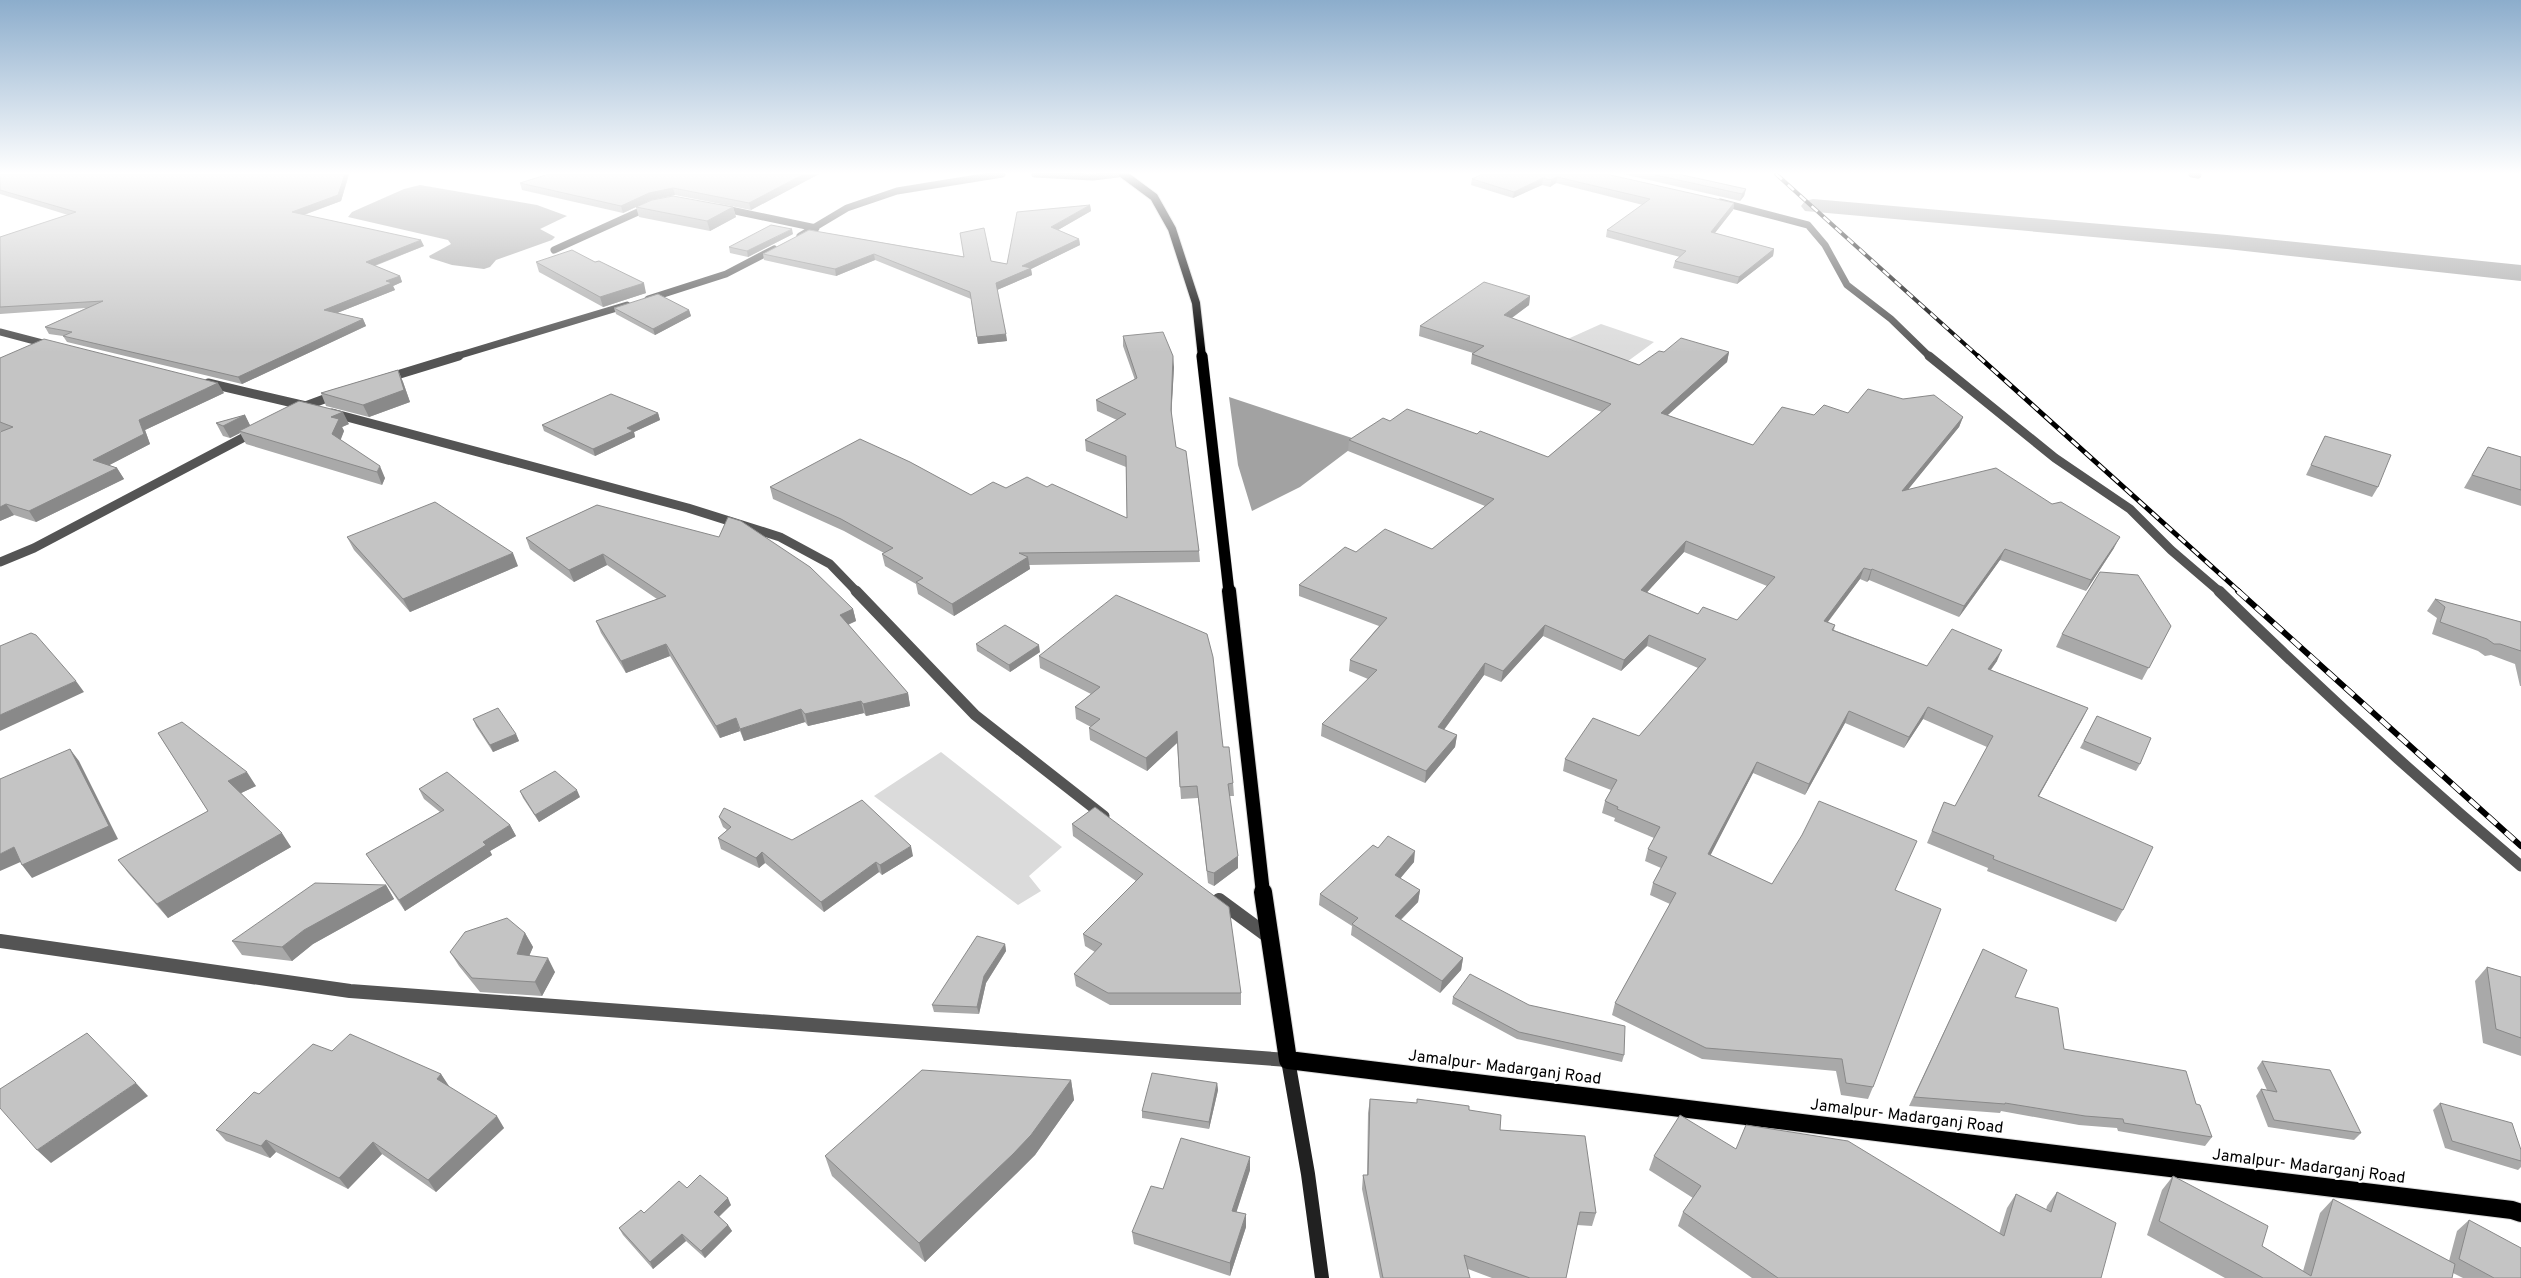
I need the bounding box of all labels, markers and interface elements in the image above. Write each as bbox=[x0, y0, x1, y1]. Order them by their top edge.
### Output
street label: Jamalpur- Madarganj Road bbox=[1407, 1046, 1602, 1090]
street label: Jamalpur- Madarganj Road bbox=[1809, 1095, 2004, 1139]
street label: Jamalpur- Madarganj Road bbox=[2211, 1145, 2406, 1189]

